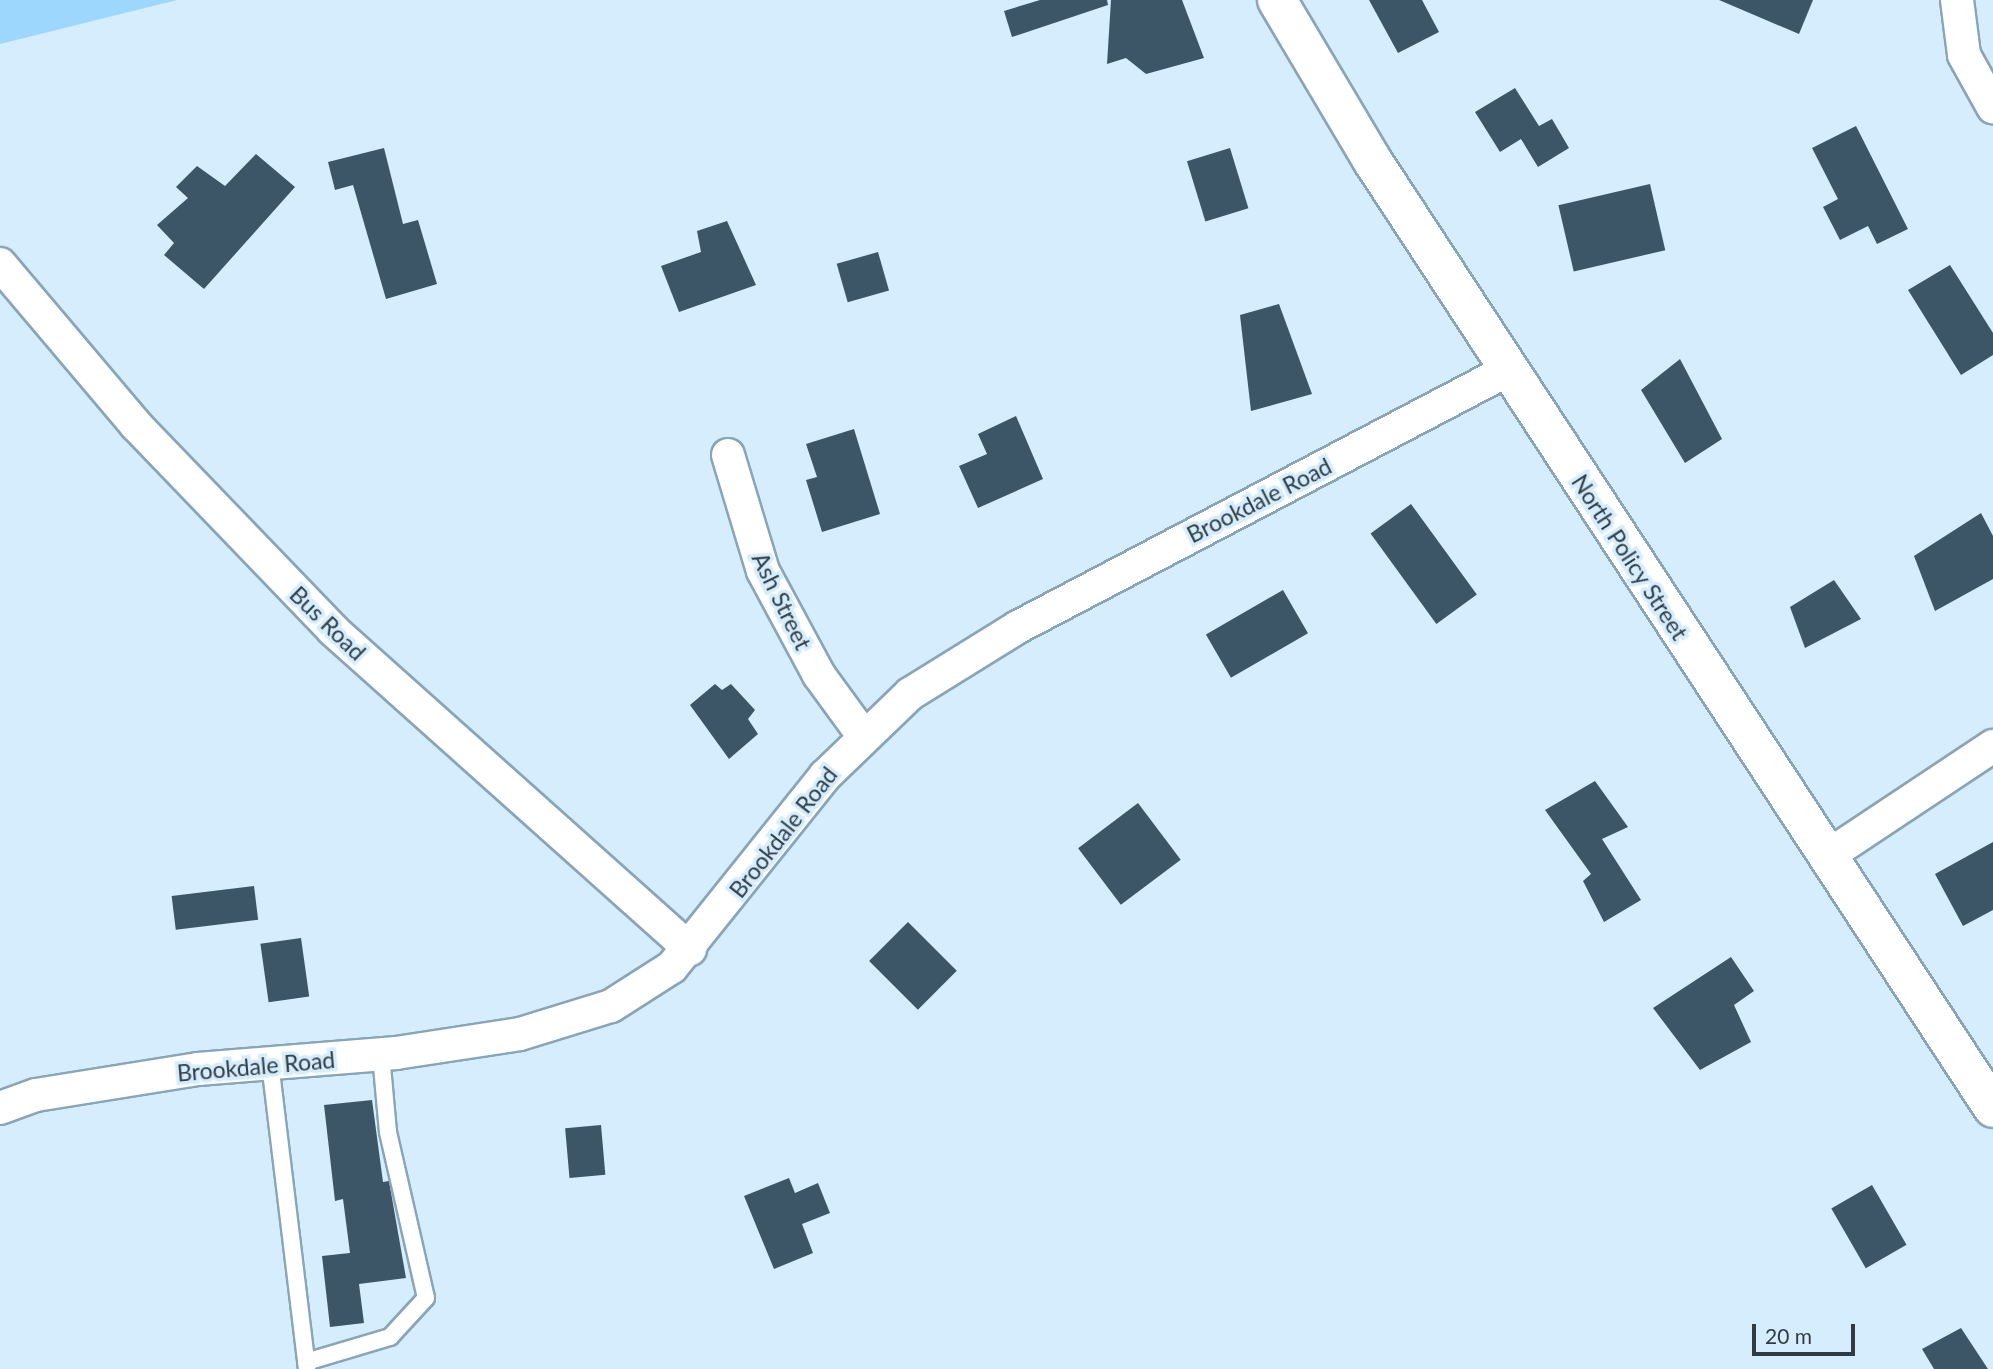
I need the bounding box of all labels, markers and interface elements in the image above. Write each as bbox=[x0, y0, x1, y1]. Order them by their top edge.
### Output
street label: Brookdale Road bbox=[1182, 452, 1336, 548]
street label: North Policy Street bbox=[1566, 469, 1694, 645]
street label: Ash Street bbox=[747, 548, 817, 654]
street label: Bus Road bbox=[284, 580, 372, 666]
street label: Brookdale Road bbox=[723, 761, 843, 903]
street label: Brookdale Road bbox=[176, 1045, 336, 1087]
scale bar bbox=[1755, 1310, 1858, 1354]
text: 20 m bbox=[1765, 1323, 1812, 1348]

